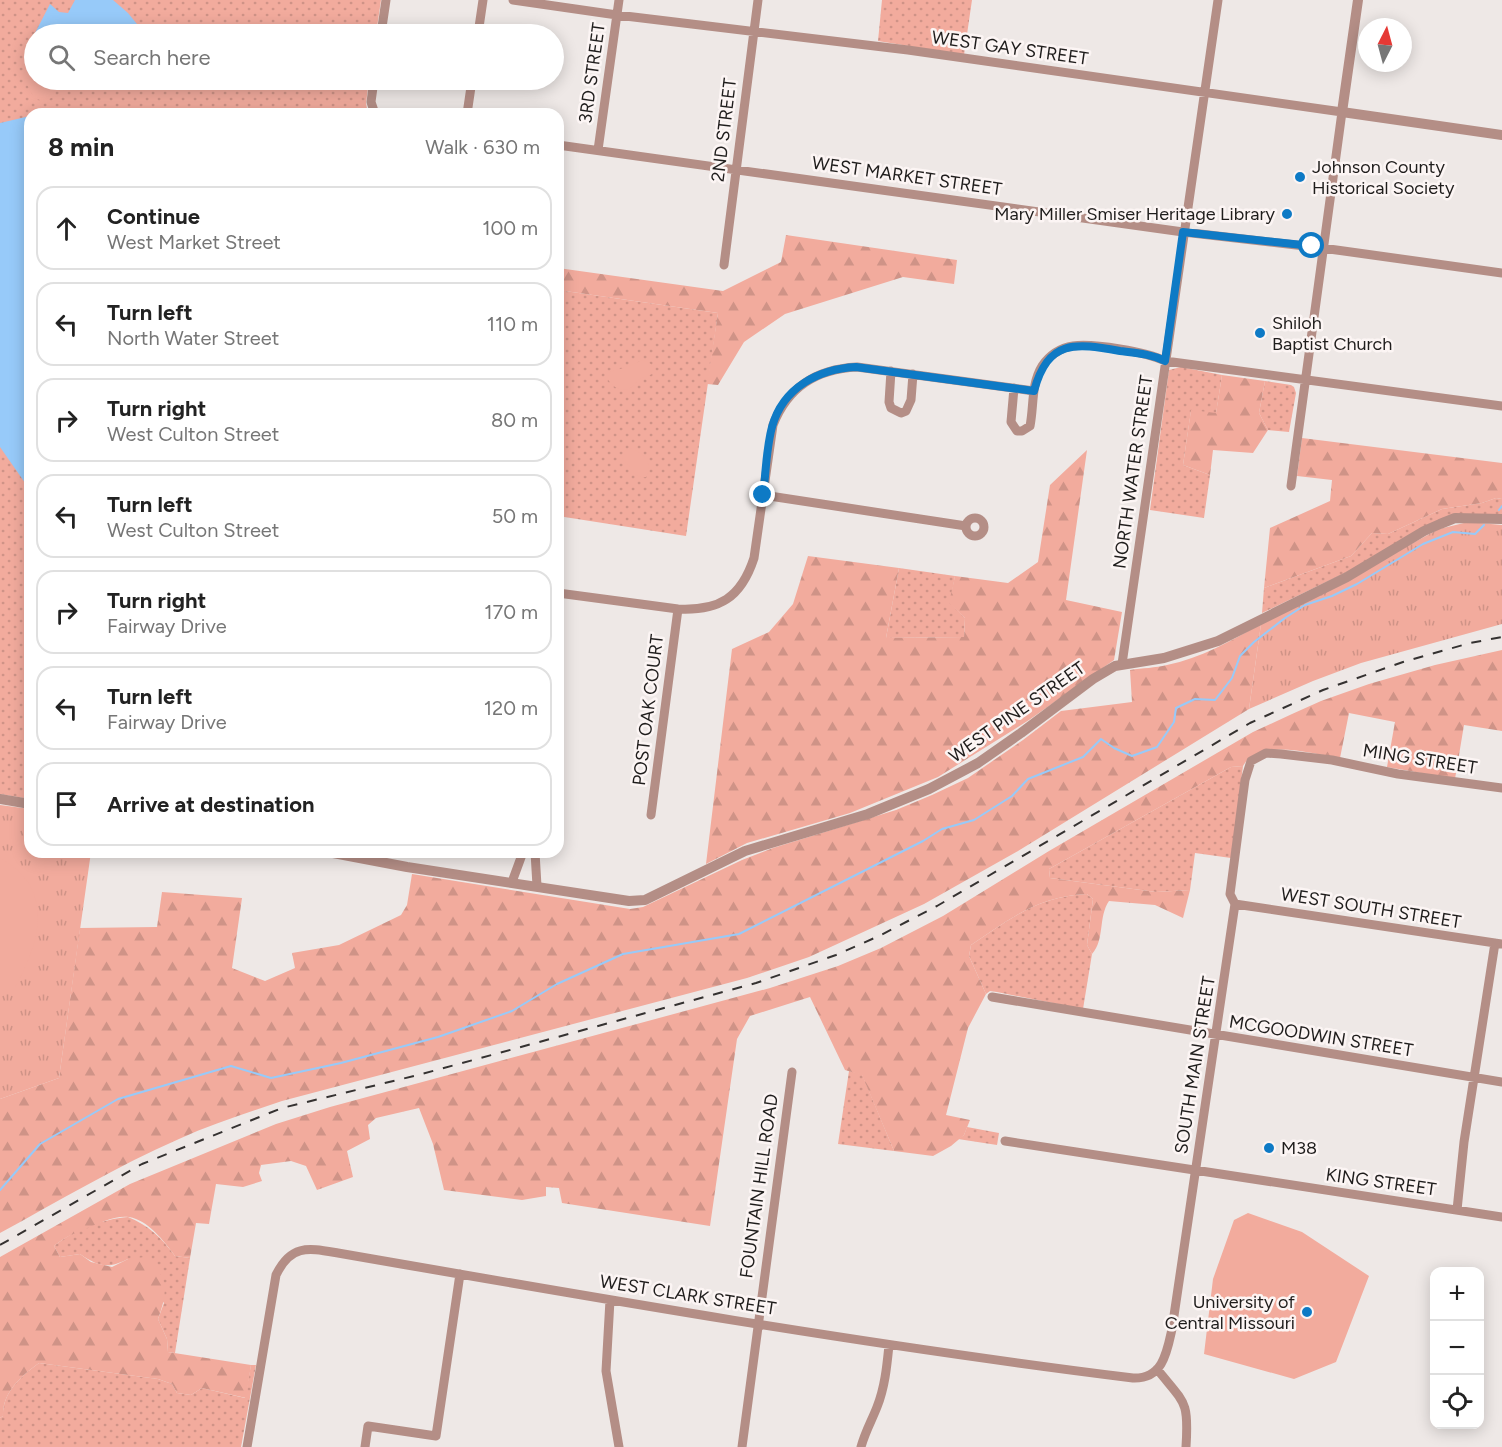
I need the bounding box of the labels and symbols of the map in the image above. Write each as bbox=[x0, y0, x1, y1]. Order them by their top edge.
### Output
north arrow bbox=[1358, 18, 1412, 72]
street label: 3RD STREET bbox=[574, 21, 610, 125]
street label: WEST GAY STREET bbox=[930, 26, 1090, 70]
street label: 2ND STREET bbox=[707, 77, 741, 183]
street label: WEST MARKET STREET bbox=[811, 152, 1003, 200]
place label: Johnson County Historical Society bbox=[1312, 156, 1455, 199]
marker: Johnson County Historical Society bbox=[1293, 170, 1307, 184]
place label: Mary Miller Smiser Heritage Library bbox=[994, 203, 1276, 225]
marker: Mary Miller Smiser Heritage Library bbox=[1280, 207, 1294, 221]
route start bbox=[1298, 232, 1324, 258]
place label: Shiloh Baptist Church bbox=[1272, 312, 1392, 355]
marker: Shiloh Baptist Church bbox=[1253, 326, 1267, 340]
street label: NORTH WATER STREET bbox=[1109, 374, 1158, 570]
route end bbox=[749, 481, 775, 507]
street label: POST OAK COURT bbox=[628, 633, 668, 787]
street label: WEST PINE STREET bbox=[945, 657, 1089, 767]
street label: MING STREET bbox=[1361, 739, 1479, 779]
street label: WEST SOUTH STREET bbox=[1279, 883, 1463, 933]
street label: SOUTH MAIN STREET bbox=[1170, 974, 1220, 1155]
street label: MCGOODWIN STREET bbox=[1227, 1011, 1415, 1061]
street label: FOUNTAIN HILL ROAD bbox=[735, 1092, 783, 1280]
place label: M38 bbox=[1281, 1137, 1317, 1159]
marker: M38 bbox=[1262, 1141, 1276, 1155]
street label: KING STREET bbox=[1324, 1163, 1438, 1201]
street label: WEST CLARK STREET bbox=[598, 1270, 778, 1320]
place label: University of Central Missouri bbox=[1165, 1291, 1295, 1334]
marker: University of Central Missouri bbox=[1300, 1305, 1314, 1319]

